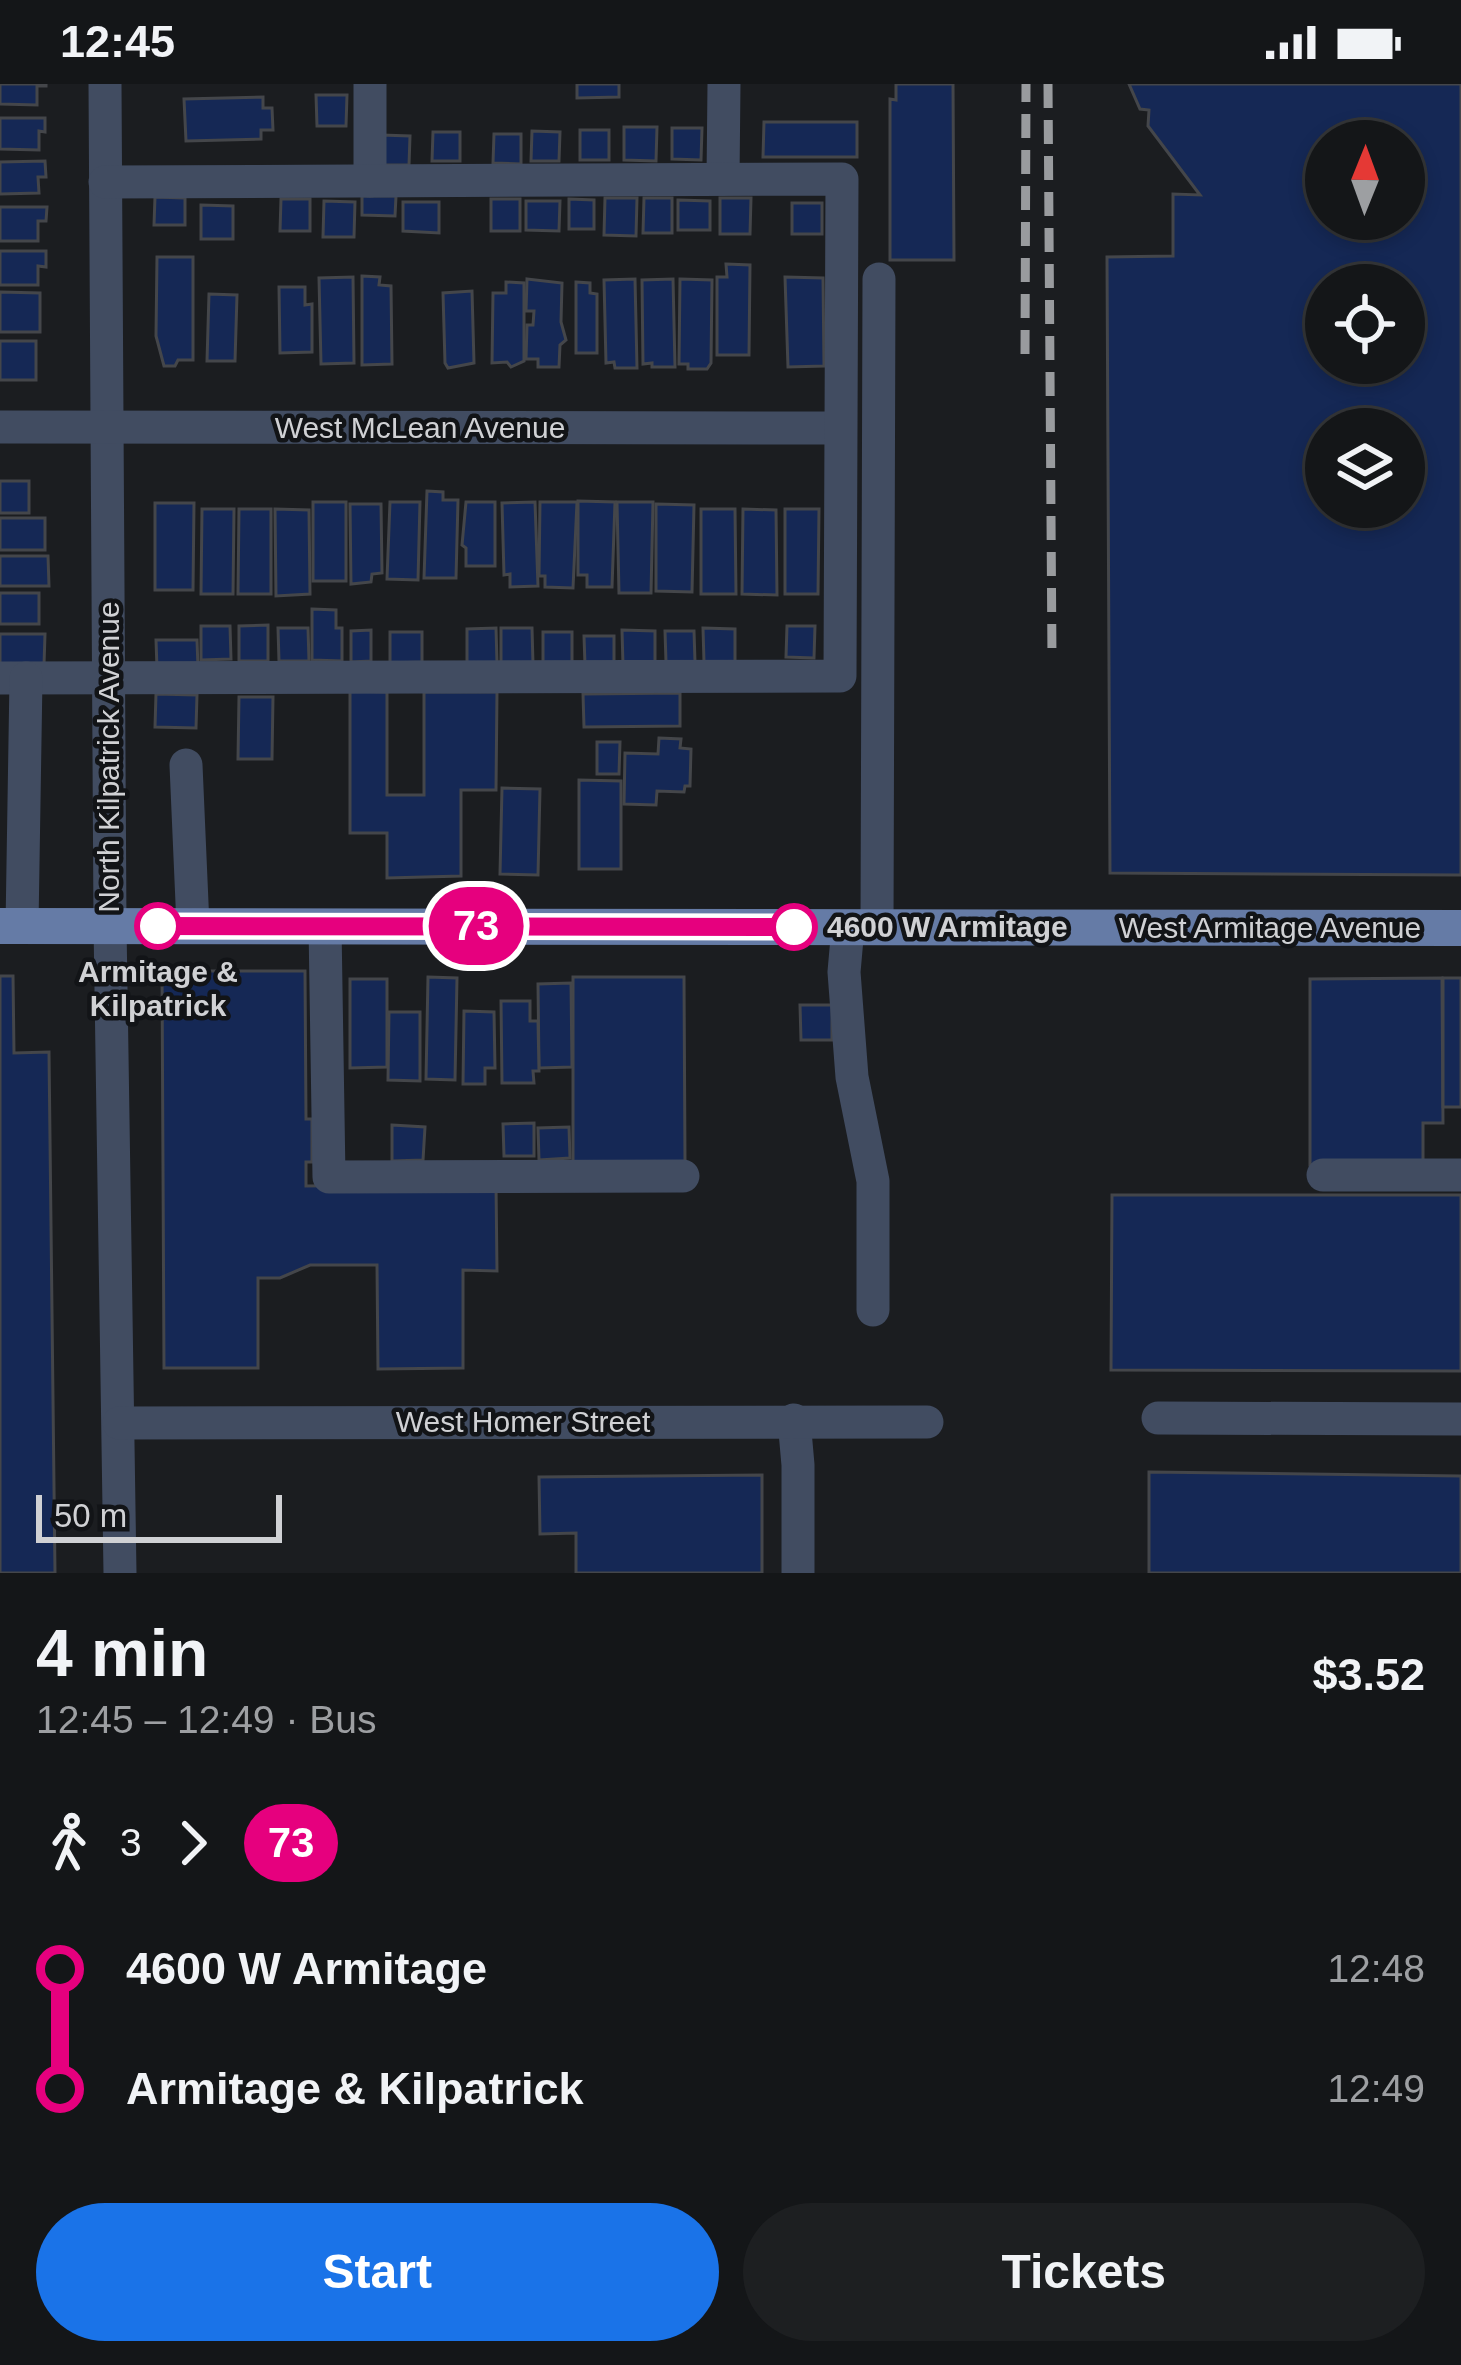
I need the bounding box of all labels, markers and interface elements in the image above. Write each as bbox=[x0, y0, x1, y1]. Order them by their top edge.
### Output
text: 12:45 bbox=[60, 16, 175, 67]
north arrow bbox=[1305, 120, 1425, 240]
map controls bbox=[1305, 120, 1425, 528]
button: locate bbox=[1305, 264, 1425, 384]
button: layers bbox=[1305, 408, 1425, 528]
street label: West McLean Avenue bbox=[275, 411, 565, 444]
street label: North Kilpatrick Avenue bbox=[92, 601, 125, 913]
line badge: 73 bbox=[422, 887, 530, 965]
text: 73 bbox=[453, 902, 499, 949]
marker: Armitage & Kilpatrick bbox=[136, 904, 180, 948]
marker: 4600 W Armitage bbox=[772, 905, 816, 949]
place label: 4600 W Armitage bbox=[827, 910, 1068, 943]
street label: West Armitage Avenue bbox=[1119, 911, 1421, 944]
place label: Armitage & Kilpatrick bbox=[78, 955, 238, 1022]
street label: West Homer Street bbox=[396, 1405, 651, 1438]
scale bar bbox=[36, 1489, 282, 1542]
text: 50 m bbox=[54, 1497, 127, 1534]
text: 4 min bbox=[36, 1616, 208, 1690]
text: $3.52 bbox=[1312, 1649, 1425, 1700]
text: 12:45 – 12:49 · Bus bbox=[36, 1698, 376, 1741]
icon: walk bbox=[36, 1810, 102, 1876]
icon: forward bbox=[160, 1810, 226, 1876]
text: 73 bbox=[268, 1819, 314, 1866]
text: 3 bbox=[120, 1821, 142, 1864]
text: 4600 W Armitage bbox=[126, 1943, 487, 1994]
text: 12:48 bbox=[1327, 1947, 1425, 1990]
text: Armitage & Kilpatrick bbox=[126, 2063, 584, 2114]
text: 12:49 bbox=[1327, 2067, 1425, 2110]
button: Start bbox=[36, 2203, 719, 2341]
button: Tickets bbox=[743, 2203, 1425, 2341]

